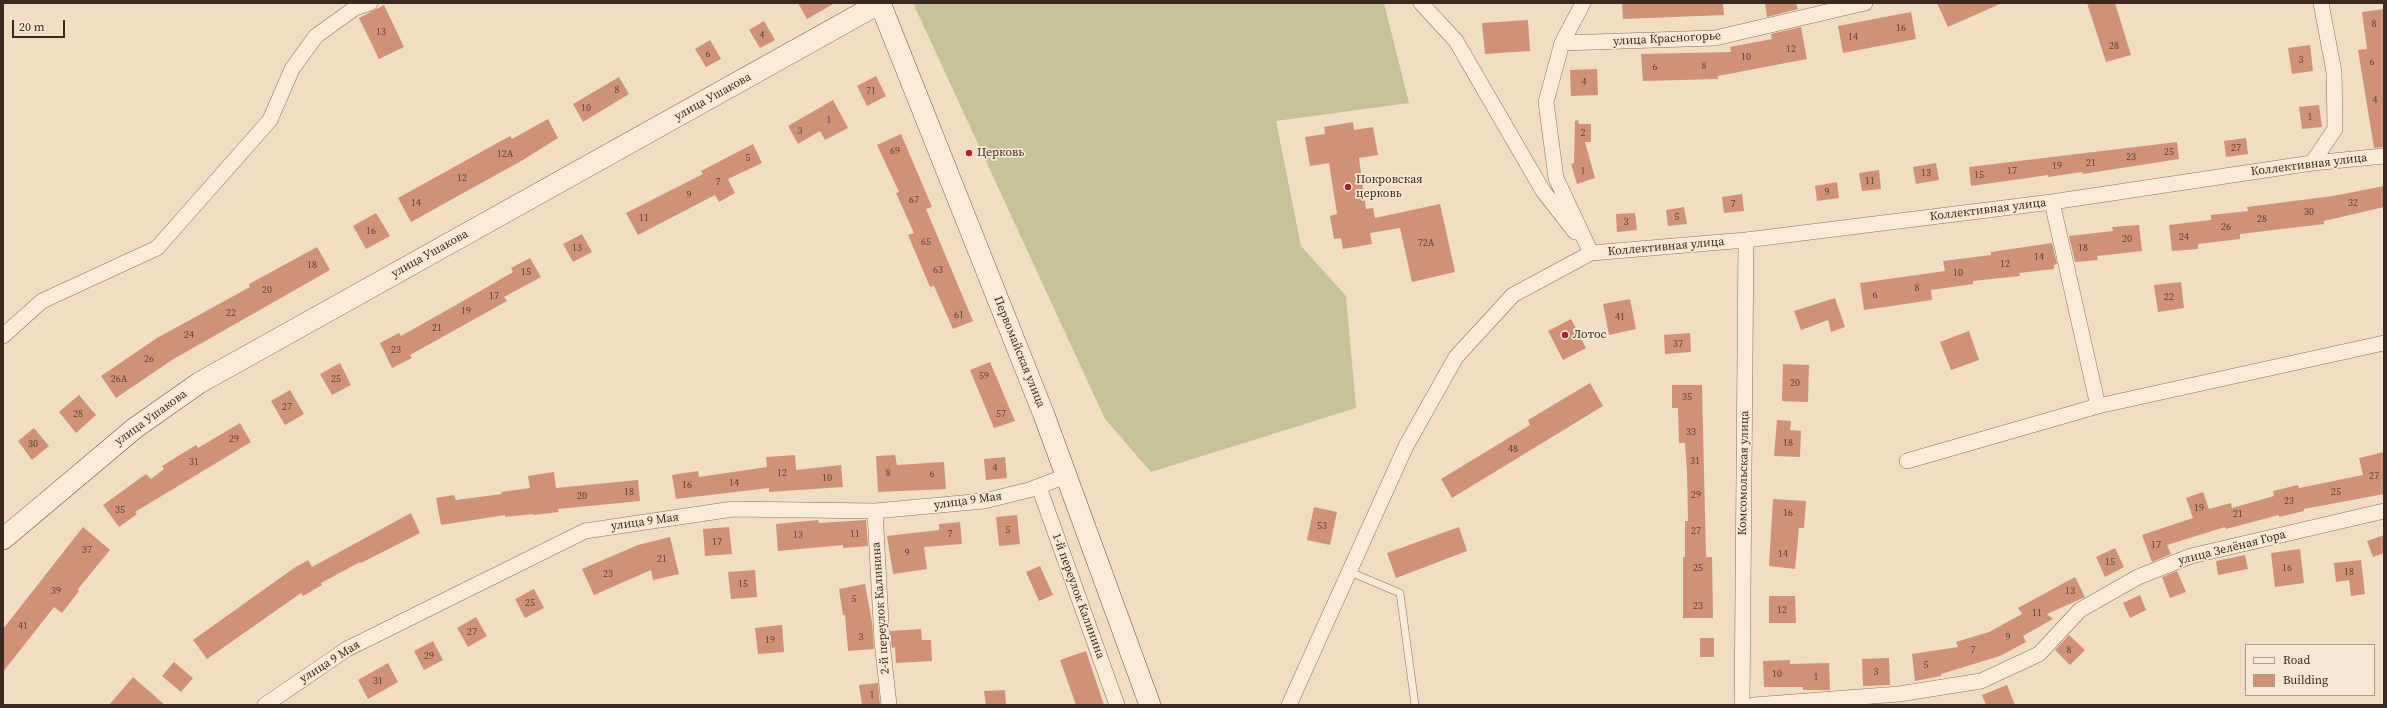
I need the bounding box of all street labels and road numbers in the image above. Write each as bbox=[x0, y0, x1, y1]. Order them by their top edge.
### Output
street label: улица Красногорье bbox=[1613, 29, 1721, 49]
street label: улица Ушакова bbox=[672, 70, 754, 124]
street label: Коллективная улица bbox=[2250, 151, 2368, 179]
street label: Коллективная улица bbox=[1929, 196, 2047, 224]
street label: улица Ушакова bbox=[389, 227, 471, 281]
street label: Коллективная улица bbox=[1607, 235, 1725, 259]
street label: Первомайская улица bbox=[990, 294, 1048, 410]
street label: улица Ушакова bbox=[112, 387, 190, 449]
street label: Комсомольская улица bbox=[1736, 410, 1752, 536]
street label: улица 9 Мая bbox=[933, 489, 1003, 513]
street label: улица 9 Мая bbox=[610, 510, 680, 534]
street label: улица Зелёная Гора bbox=[2177, 528, 2287, 568]
street label: 1-й переулок Калинина bbox=[1049, 531, 1107, 661]
street label: 2-й переулок Калинина bbox=[869, 541, 893, 675]
street label: улица 9 Мая bbox=[297, 638, 363, 686]

